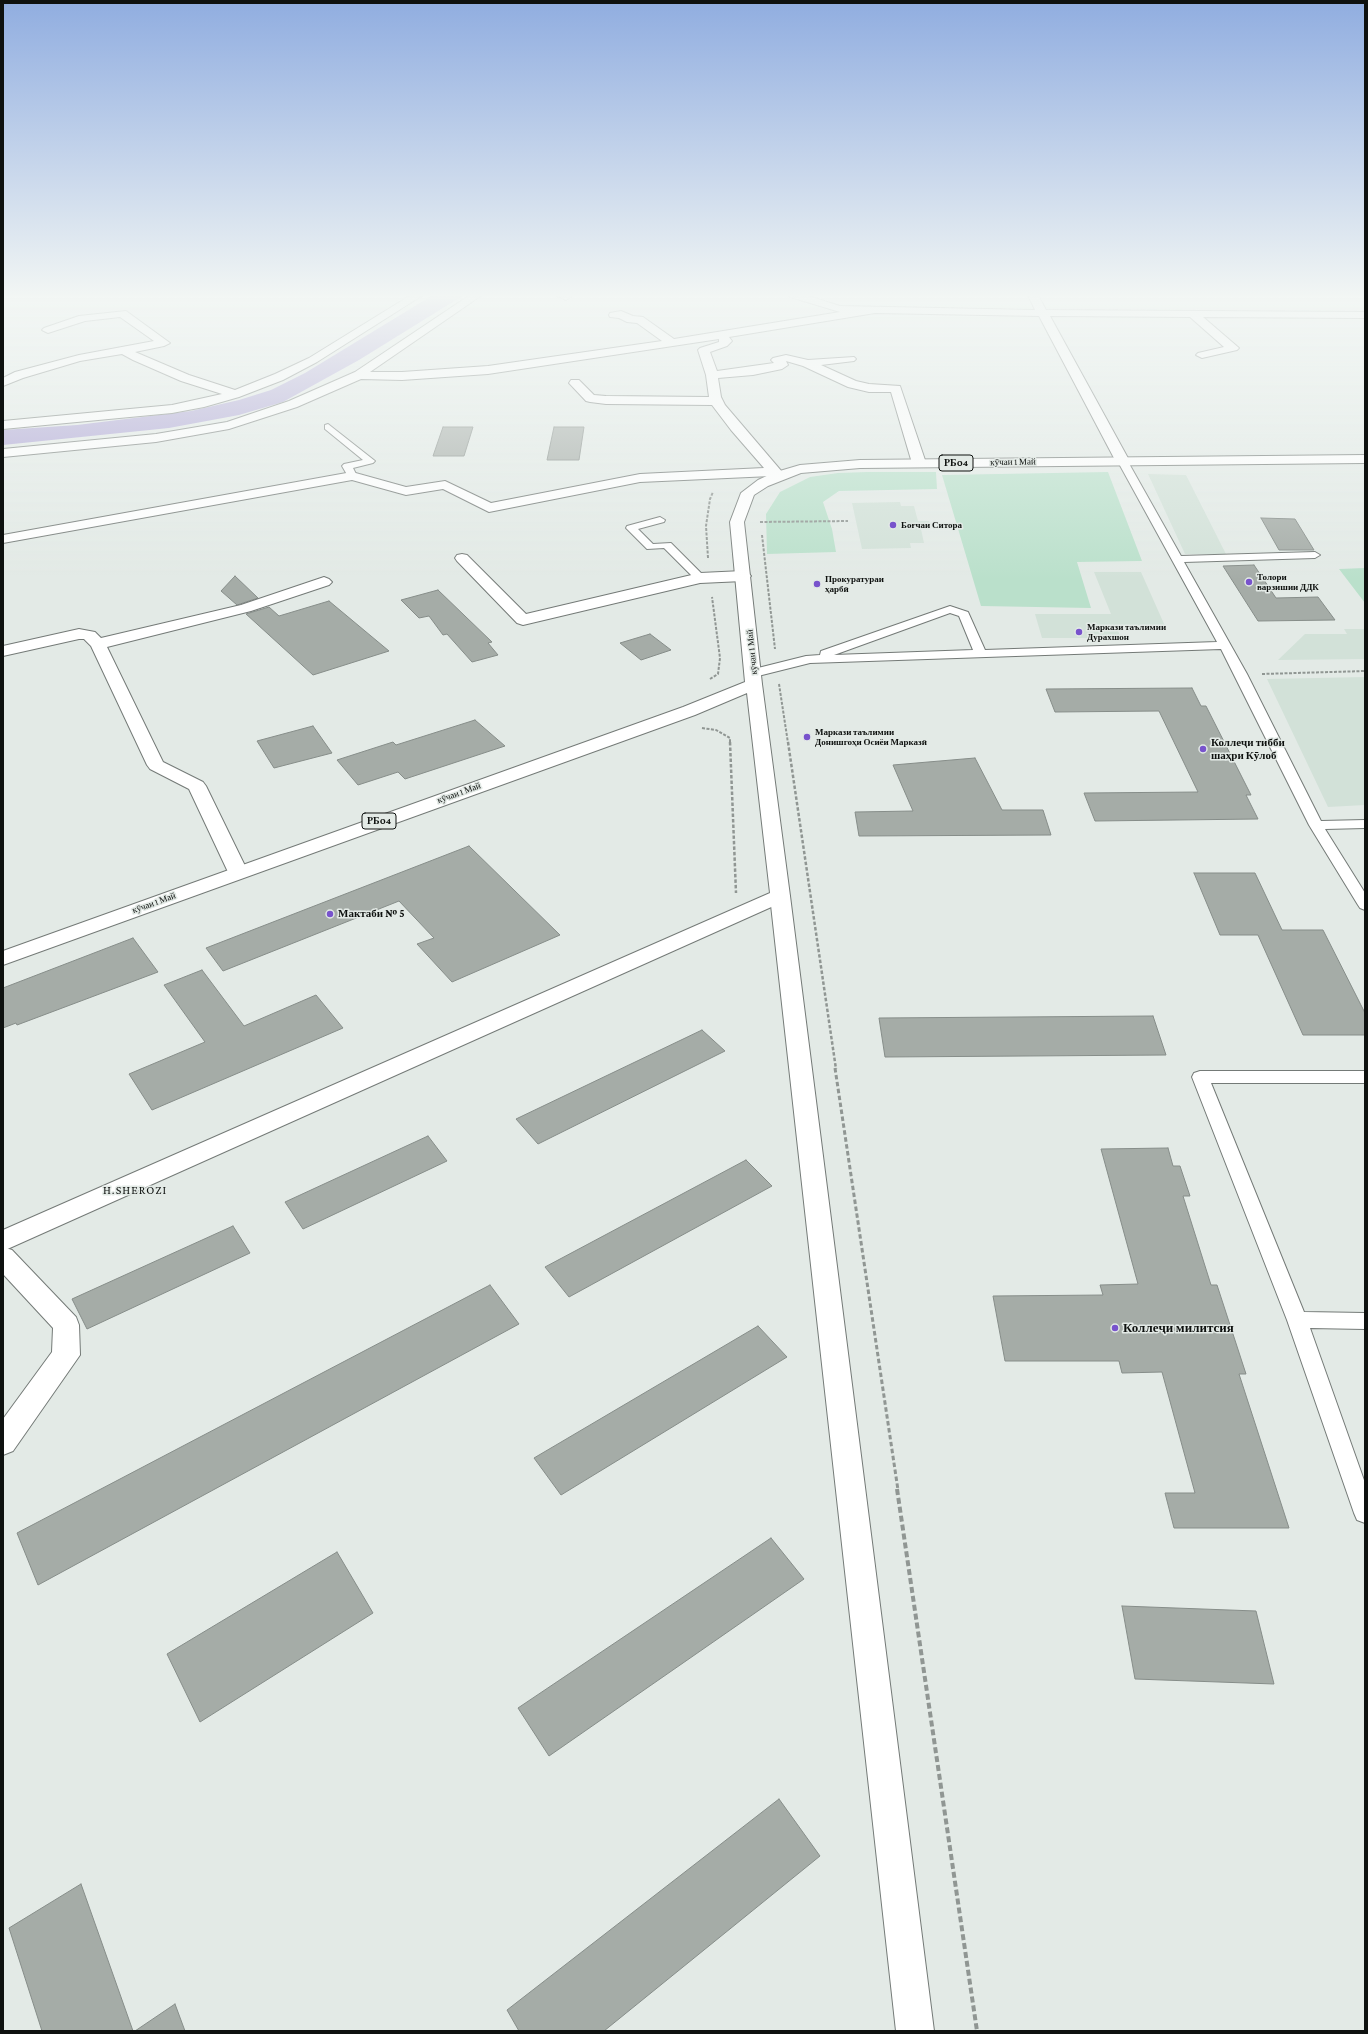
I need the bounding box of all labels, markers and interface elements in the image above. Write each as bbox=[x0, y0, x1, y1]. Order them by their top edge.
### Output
road number: РБ04 bbox=[939, 455, 973, 471]
street label: кӯчаи 1 Май bbox=[990, 456, 1036, 468]
marker: Боғчаи Ситора bbox=[888, 520, 898, 530]
place label: Боғчаи Ситора bbox=[901, 520, 962, 530]
place label: Толори варзишии ДДК bbox=[1257, 572, 1319, 593]
place label: Прокуратураи ҳарбӣ bbox=[825, 574, 884, 595]
marker: Толори варзишии ДДК bbox=[1244, 577, 1254, 587]
marker: Прокуратураи ҳарбӣ bbox=[812, 579, 822, 589]
place label: Маркази таълимии Дурахшон bbox=[1087, 622, 1166, 643]
marker: Маркази таълимии Дурахшон bbox=[1074, 627, 1084, 637]
street label: кӯчаи 1 Май bbox=[744, 629, 760, 675]
place label: Маркази таълимии Донишгоҳи Осиёи Марказӣ bbox=[815, 727, 927, 748]
marker: Маркази таълимии Донишгоҳи Осиёи Марказӣ bbox=[802, 732, 812, 742]
place label: Коллеҷи тибби шаҳри Кӯлоб bbox=[1211, 736, 1285, 762]
marker: Коллеҷи тибби шаҳри Кӯлоб bbox=[1198, 744, 1208, 754]
street label: кӯчаи 1 Май bbox=[436, 780, 482, 806]
road number: РБ04 bbox=[362, 813, 396, 829]
street label: кӯчаи 1 Май bbox=[131, 890, 177, 916]
place label: Мактаби № 5 bbox=[338, 907, 405, 921]
marker: Мактаби № 5 bbox=[325, 909, 335, 919]
district label: H.SHEROZI bbox=[103, 1183, 167, 1197]
place label: Коллеҷи милитсия bbox=[1123, 1320, 1234, 1336]
marker: Коллеҷи милитсия bbox=[1110, 1323, 1120, 1333]

